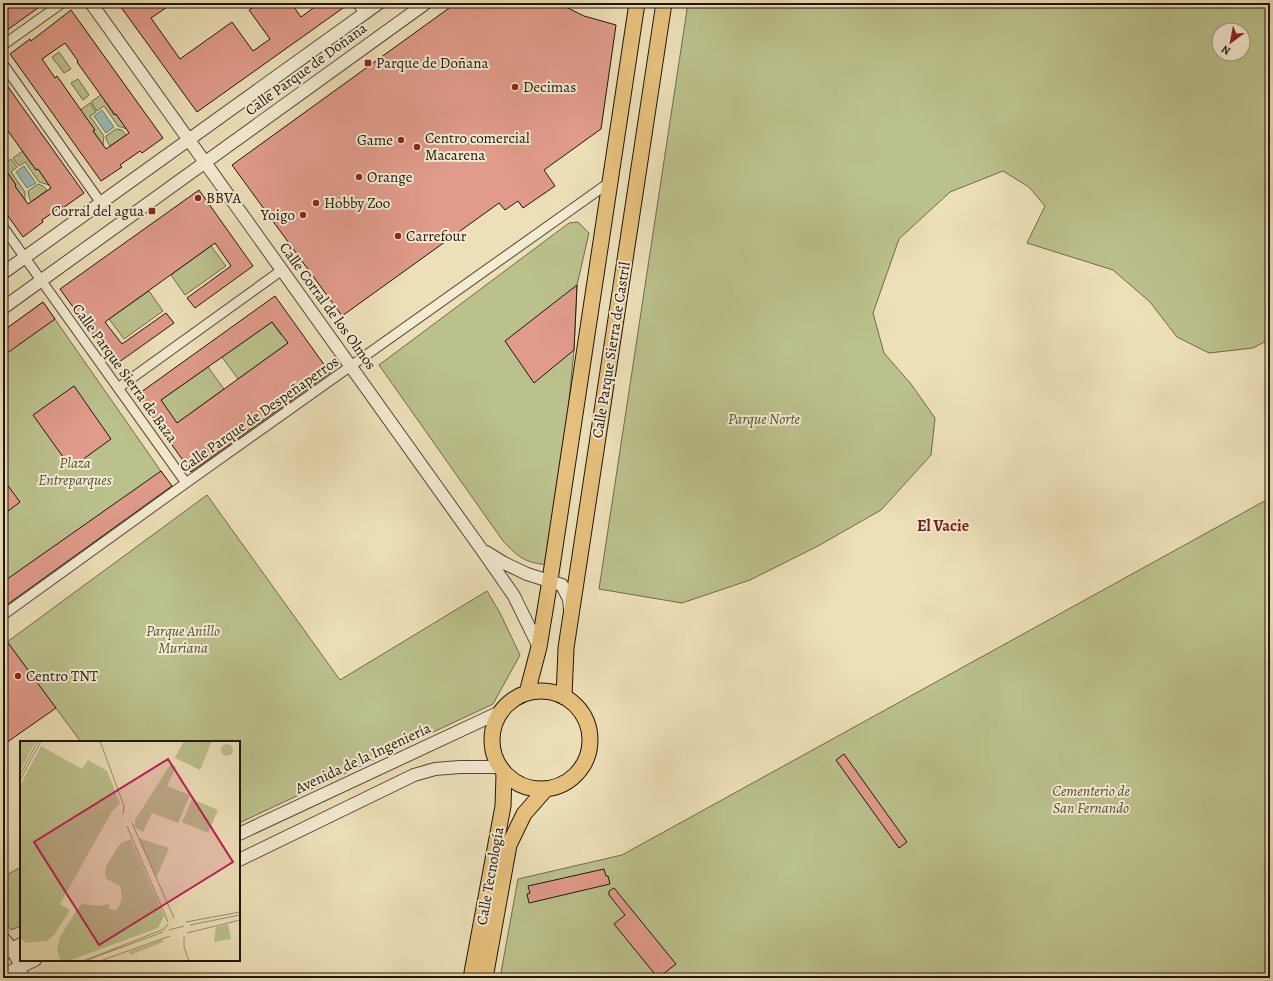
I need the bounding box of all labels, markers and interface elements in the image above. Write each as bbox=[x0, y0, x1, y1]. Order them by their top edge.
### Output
street label: Calle Parque de Doñana bbox=[241, 18, 371, 120]
north arrow bbox=[1211, 22, 1251, 62]
text: N bbox=[1219, 42, 1233, 59]
place label: Parque de Doñana bbox=[376, 53, 489, 73]
marker: Parque de Doñana bbox=[363, 58, 373, 68]
place label: Decimas bbox=[523, 77, 576, 97]
marker: Decimas bbox=[510, 82, 520, 92]
place label: Centro comercial Macarena bbox=[425, 128, 530, 165]
place label: Game bbox=[357, 130, 393, 150]
marker: Game bbox=[396, 135, 406, 145]
marker: Centro comercial Macarena bbox=[412, 142, 422, 152]
place label: Orange bbox=[367, 167, 413, 187]
marker: Orange bbox=[354, 172, 364, 182]
place label: BBVA bbox=[206, 188, 241, 208]
marker: BBVA bbox=[193, 193, 203, 203]
place label: Hobby Zoo bbox=[324, 193, 390, 213]
marker: Hobby Zoo bbox=[311, 198, 321, 208]
place label: Corral del agua bbox=[51, 201, 144, 221]
place label: Yoigo bbox=[260, 205, 295, 225]
marker: Corral del agua bbox=[147, 206, 157, 216]
marker: Yoigo bbox=[298, 210, 308, 220]
place label: Carrefour bbox=[406, 226, 467, 246]
marker: Carrefour bbox=[393, 231, 403, 241]
street label: Calle Corral de los Olmos bbox=[275, 238, 381, 374]
street label: Calle Parque Sierra de Castril bbox=[587, 260, 635, 440]
street label: Calle Parque Sierra de Baza bbox=[68, 300, 182, 446]
street label: Calle Parque de Despeñaperros bbox=[175, 351, 343, 477]
park label: Parque Norte bbox=[728, 409, 801, 429]
park label: Plaza Entreparques bbox=[38, 453, 112, 490]
district label: El Vacie bbox=[917, 515, 969, 537]
park label: Parque Anillo Muriana bbox=[146, 621, 220, 658]
place label: Centro TNT bbox=[26, 666, 99, 686]
marker: Centro TNT bbox=[13, 671, 23, 681]
street label: Avenida de la Ingeniería bbox=[291, 718, 434, 799]
inset map bbox=[20, 741, 240, 961]
park label: Cementerio de San Fernando bbox=[1052, 781, 1130, 818]
street label: Calle Tecnología bbox=[472, 825, 508, 927]

